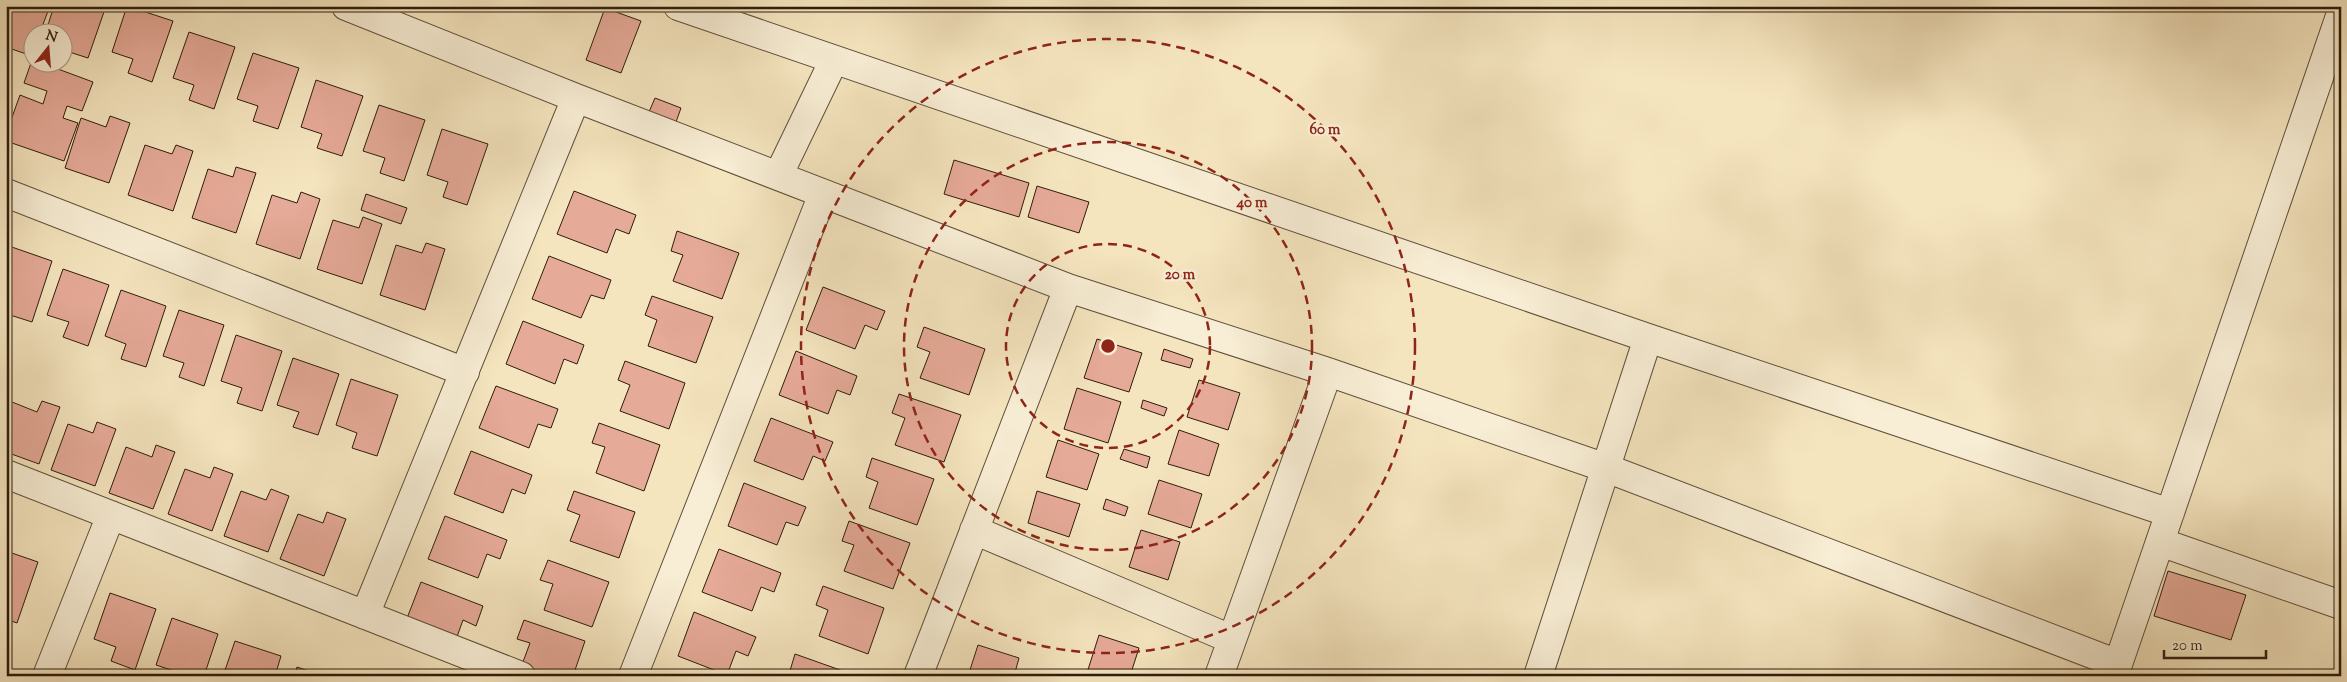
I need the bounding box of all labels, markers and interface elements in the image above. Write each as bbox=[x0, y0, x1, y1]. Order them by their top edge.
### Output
north arrow bbox=[22, 22, 72, 72]
text: N bbox=[43, 26, 59, 49]
text: 60 m bbox=[1310, 120, 1341, 141]
text: 40 m bbox=[1236, 193, 1268, 214]
text: 20 m bbox=[1165, 265, 1196, 286]
centre of rings bbox=[1099, 337, 1117, 355]
scale bar bbox=[2164, 627, 2267, 659]
text: 20 m bbox=[2172, 636, 2203, 657]

